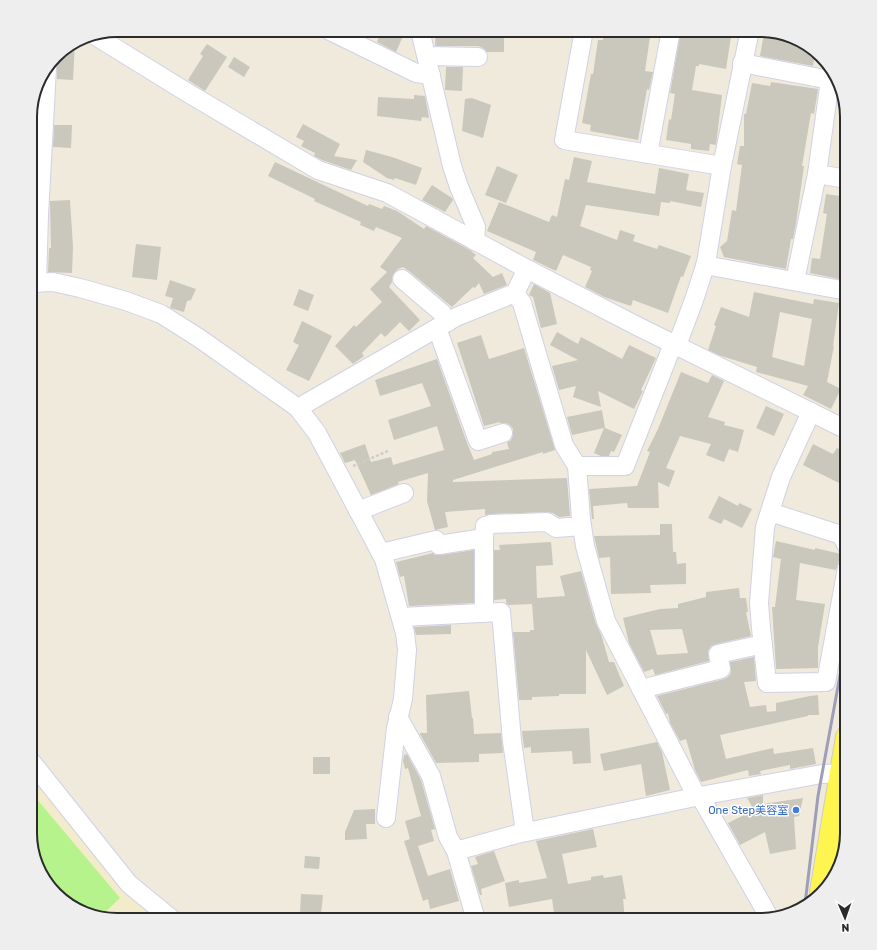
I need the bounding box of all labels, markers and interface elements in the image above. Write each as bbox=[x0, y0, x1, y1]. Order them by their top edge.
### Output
place label: One Step美容室 bbox=[708, 804, 788, 817]
marker: One Step美容室 bbox=[791, 805, 801, 815]
north arrow bbox=[825, 898, 865, 938]
text: N bbox=[841, 921, 850, 934]

